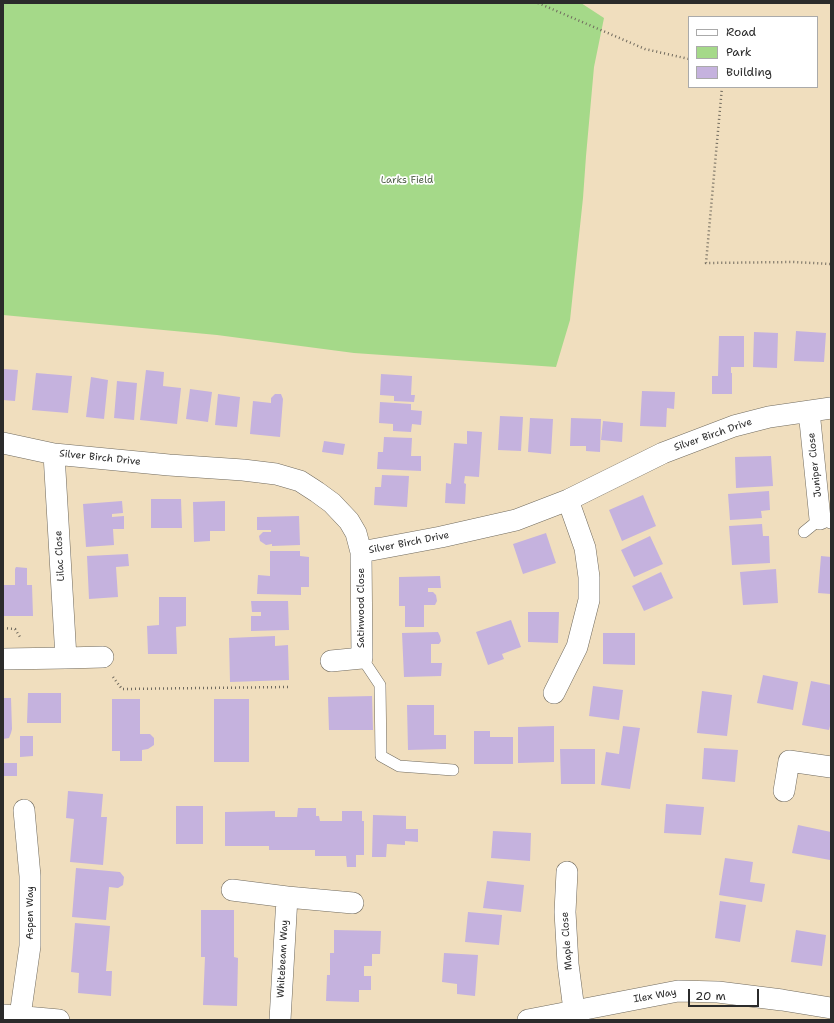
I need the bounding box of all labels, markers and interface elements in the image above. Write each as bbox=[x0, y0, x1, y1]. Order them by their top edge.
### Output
legend bbox=[688, 16, 818, 88]
text: Road bbox=[726, 24, 756, 40]
text: Park bbox=[726, 44, 752, 60]
text: Building bbox=[726, 64, 772, 80]
park label: Larks Field bbox=[381, 174, 433, 186]
street label: Silver Birch Drive bbox=[672, 416, 754, 454]
street label: Juniper Close bbox=[806, 432, 824, 498]
street label: Silver Birch Drive bbox=[59, 448, 141, 468]
street label: Silver Birch Drive bbox=[368, 529, 450, 557]
street label: Lilac Close bbox=[53, 530, 67, 582]
street label: Satinwood Close bbox=[355, 568, 367, 648]
street label: Aspen Way bbox=[24, 886, 36, 940]
street label: Maple Close bbox=[559, 911, 575, 971]
street label: Whitebeam Way bbox=[275, 919, 291, 999]
scale bar bbox=[690, 981, 761, 1007]
street label: Ilex Way bbox=[632, 986, 678, 1006]
text: 20 m bbox=[695, 988, 726, 1004]

